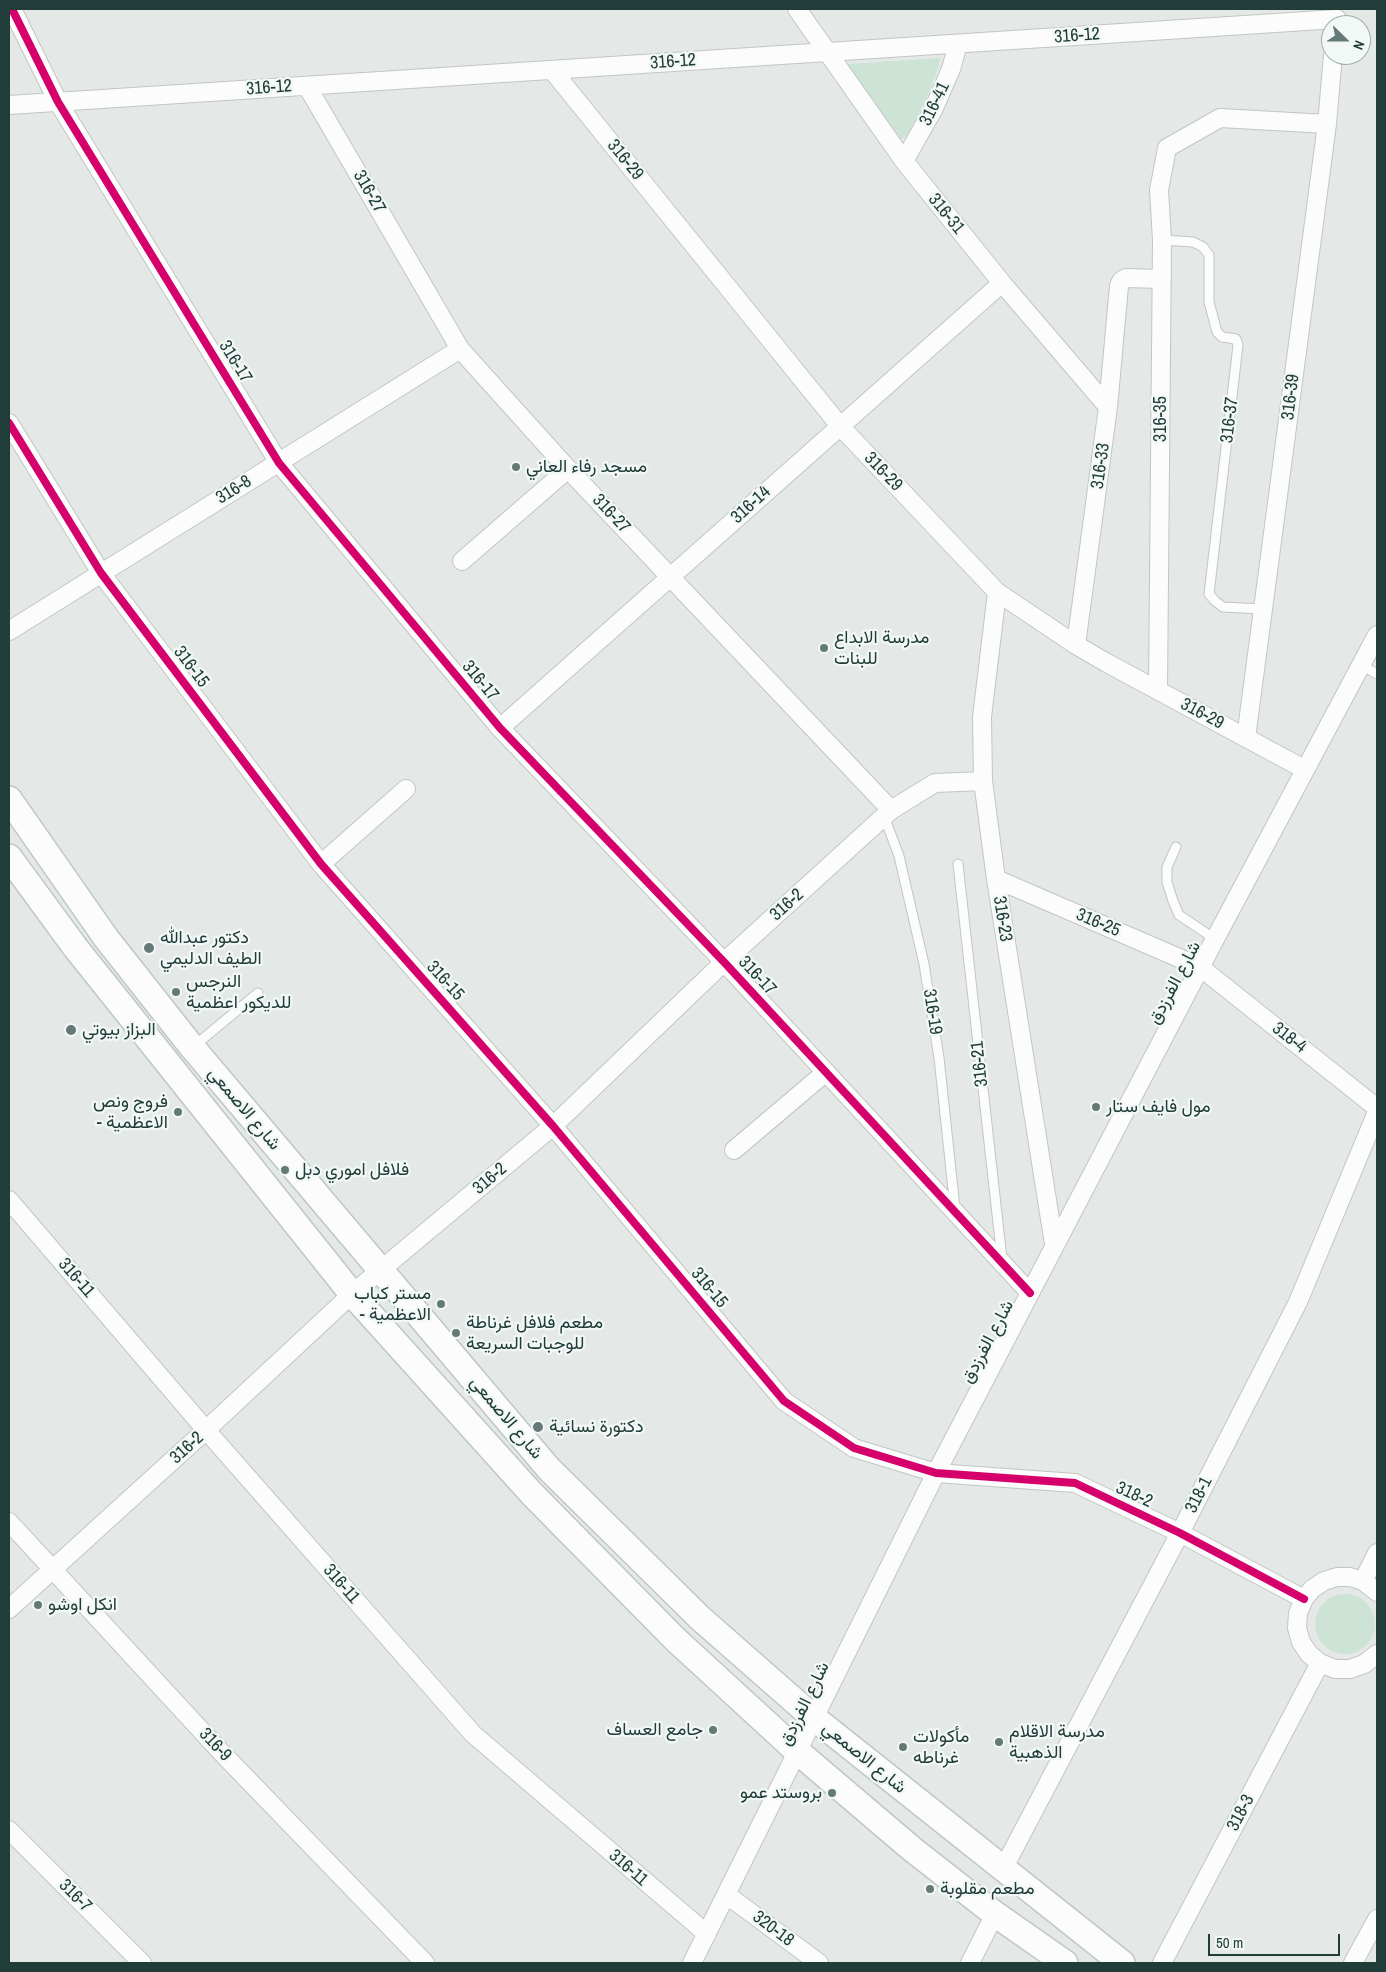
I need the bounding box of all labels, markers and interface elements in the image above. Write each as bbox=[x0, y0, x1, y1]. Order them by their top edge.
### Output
north arrow bbox=[1321, 15, 1371, 65]
street label: 316-12 bbox=[1053, 24, 1101, 48]
text: N bbox=[1349, 38, 1369, 52]
street label: 316-12 bbox=[649, 50, 697, 74]
street label: 316-12 bbox=[245, 76, 293, 100]
street label: 316-41 bbox=[915, 79, 955, 129]
street label: 316-29 bbox=[602, 135, 648, 185]
street label: 316-27 bbox=[348, 167, 390, 217]
street label: 316-31 bbox=[923, 189, 969, 239]
street label: 316-17 bbox=[214, 337, 256, 387]
street label: 316-39 bbox=[1277, 373, 1305, 421]
street label: 316-35 bbox=[1150, 396, 1172, 442]
street label: 316-37 bbox=[1216, 396, 1244, 444]
street label: 316-33 bbox=[1087, 442, 1115, 490]
street label: 316-29 bbox=[859, 448, 907, 496]
place label: مسجد رفاء العاني bbox=[526, 456, 647, 478]
marker: مسجد رفاء العاني bbox=[510, 461, 522, 473]
street label: 316-8 bbox=[212, 471, 256, 509]
street label: 316-14 bbox=[727, 482, 775, 528]
street label: 316-27 bbox=[587, 490, 635, 538]
place label: مدرسة الابداع للبنات bbox=[834, 627, 929, 670]
street label: 316-15 bbox=[169, 642, 213, 692]
marker: مدرسة الابداع للبنات bbox=[818, 642, 830, 654]
street label: 316-17 bbox=[457, 656, 503, 706]
street label: 316-29 bbox=[1177, 694, 1227, 734]
street label: 316-2 bbox=[766, 884, 808, 926]
street label: 316-23 bbox=[988, 895, 1016, 943]
street label: 316-25 bbox=[1073, 904, 1123, 942]
place label: دكتور عبدالله الطيف الدليمي bbox=[160, 927, 262, 970]
street label: شارع الفرزدق bbox=[1144, 938, 1206, 1028]
marker: دكتور عبدالله الطيف الدليمي bbox=[142, 941, 156, 955]
street label: 316-17 bbox=[733, 952, 781, 1000]
street label: 316-15 bbox=[422, 957, 468, 1005]
place label: النرجس للديكور اعظمية bbox=[186, 971, 291, 1014]
marker: النرجس للديكور اعظمية bbox=[170, 986, 182, 998]
street label: 316-19 bbox=[918, 988, 946, 1036]
street label: 318-4 bbox=[1267, 1018, 1311, 1058]
place label: البزاز بيوتي bbox=[82, 1019, 156, 1041]
marker: البزاز بيوتي bbox=[64, 1023, 78, 1037]
street label: 316-21 bbox=[967, 1040, 993, 1088]
street label: شارع الاصمعي bbox=[203, 1063, 285, 1155]
place label: فروج ونص - الاعظمية bbox=[93, 1091, 168, 1134]
place label: مول فايف ستار bbox=[1106, 1096, 1211, 1118]
marker: مول فايف ستار bbox=[1090, 1101, 1102, 1113]
marker: فروج ونص - الاعظمية bbox=[172, 1106, 184, 1118]
place label: فلافل اموري دبل bbox=[295, 1159, 409, 1181]
street label: 316-2 bbox=[469, 1159, 511, 1199]
marker: فلافل اموري دبل bbox=[279, 1164, 291, 1176]
street label: 316-11 bbox=[53, 1254, 99, 1302]
street label: 316-15 bbox=[686, 1263, 732, 1313]
place label: مستر كباب - الاعظمية bbox=[354, 1283, 431, 1326]
street label: شارع الفرزدق bbox=[957, 1297, 1019, 1387]
marker: مستر كباب - الاعظمية bbox=[435, 1298, 447, 1310]
place label: مطعم فلافل غرناطة للوجبات السريعة bbox=[466, 1312, 603, 1355]
marker: مطعم فلافل غرناطة للوجبات السريعة bbox=[450, 1327, 462, 1339]
street label: شارع الاصمعي bbox=[465, 1372, 547, 1464]
place label: دكتورة نسائية bbox=[549, 1416, 644, 1438]
marker: دكتورة نسائية bbox=[531, 1420, 545, 1434]
street label: 316-2 bbox=[166, 1427, 208, 1469]
street label: 318-1 bbox=[1181, 1473, 1217, 1517]
street label: 318-2 bbox=[1112, 1477, 1156, 1513]
street label: 316-11 bbox=[318, 1560, 364, 1608]
place label: انكل اوشو bbox=[48, 1594, 117, 1616]
marker: انكل اوشو bbox=[32, 1599, 44, 1611]
street label: شارع الفرزدق bbox=[775, 1658, 835, 1750]
street label: شارع الاصمعي bbox=[818, 1717, 910, 1799]
place label: جامع العساف bbox=[607, 1719, 703, 1741]
place label: مدرسة الاقلام الذهبية bbox=[1009, 1721, 1105, 1764]
street label: 316-9 bbox=[194, 1724, 236, 1766]
marker: جامع العساف bbox=[707, 1724, 719, 1736]
place label: مأكولات غرناطه bbox=[913, 1726, 969, 1768]
marker: مدرسة الاقلام الذهبية bbox=[993, 1736, 1005, 1748]
marker: مأكولات غرناطه bbox=[897, 1741, 909, 1753]
place label: بروستد عمو bbox=[740, 1782, 822, 1804]
marker: بروستد عمو bbox=[826, 1787, 838, 1799]
street label: 318-3 bbox=[1223, 1791, 1259, 1835]
street label: 316-11 bbox=[604, 1845, 652, 1891]
street label: 316-7 bbox=[54, 1875, 96, 1917]
place label: مطعم مقلوبة bbox=[940, 1878, 1034, 1900]
marker: مطعم مقلوبة bbox=[924, 1883, 936, 1895]
street label: 320-18 bbox=[748, 1907, 798, 1951]
scale bar bbox=[1211, 1924, 1344, 1956]
text: 50 m bbox=[1216, 1932, 1243, 1953]

